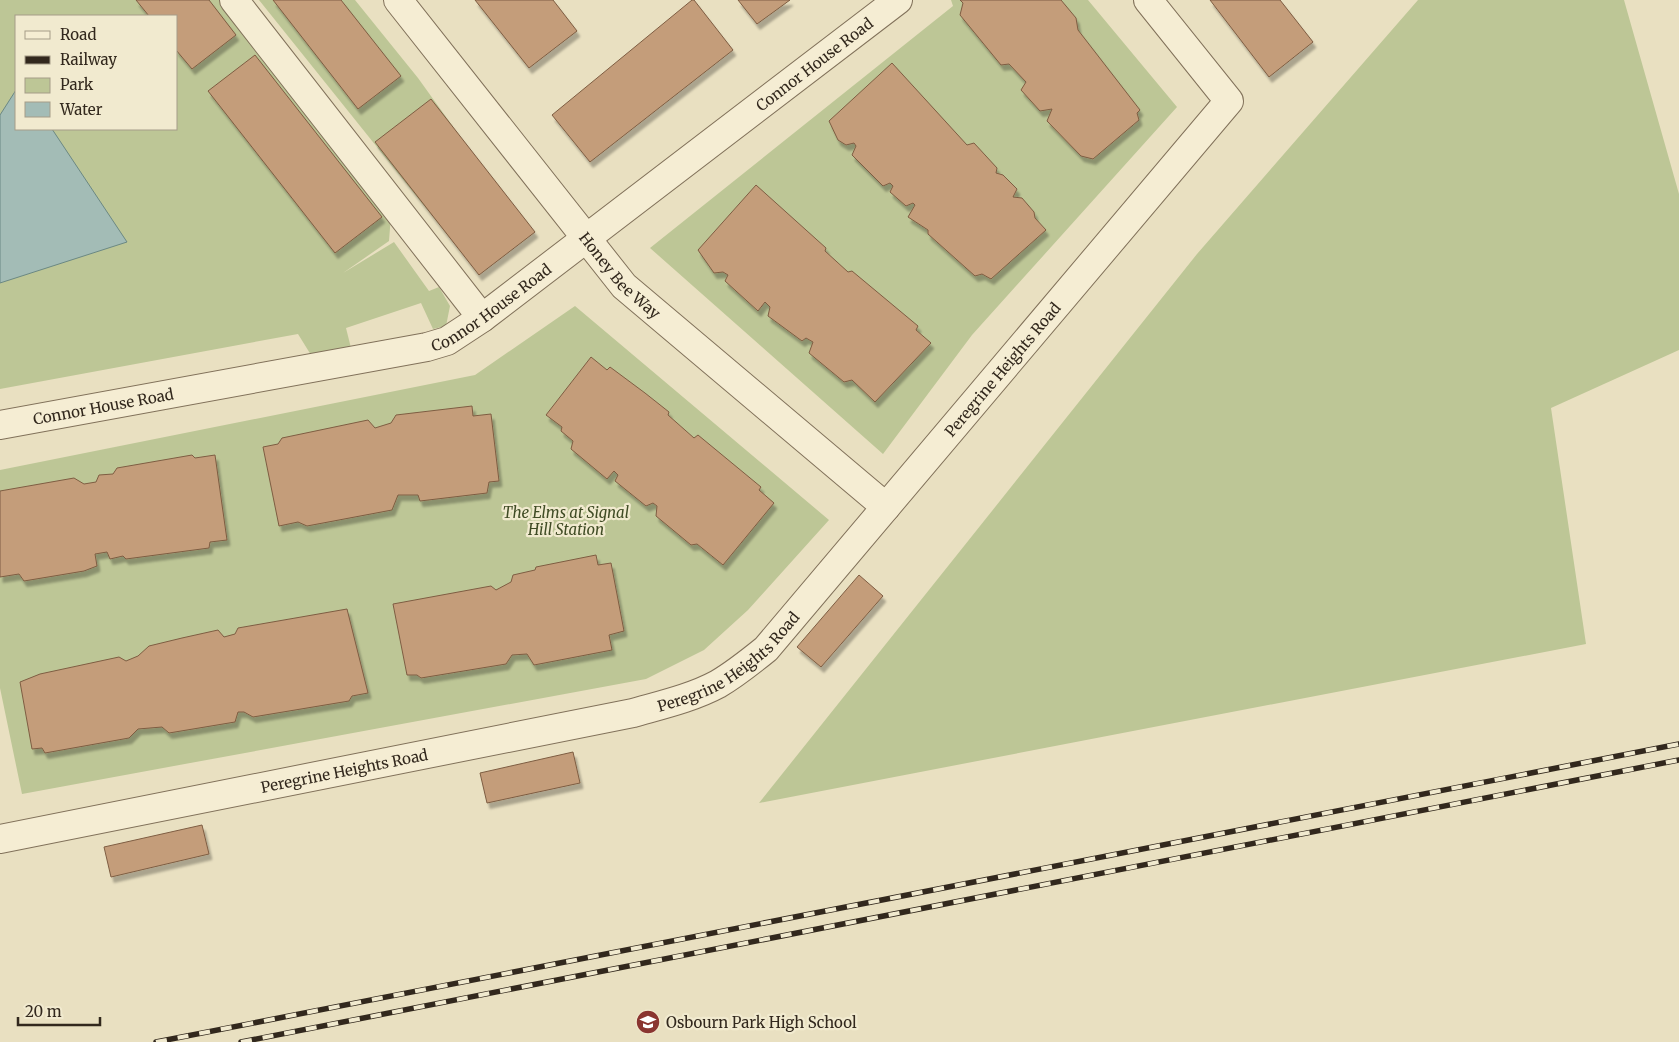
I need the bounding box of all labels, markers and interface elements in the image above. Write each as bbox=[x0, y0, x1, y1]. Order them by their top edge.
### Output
street label: Connor House Road bbox=[752, 13, 877, 115]
legend bbox=[15, 15, 178, 130]
text: Road bbox=[60, 25, 96, 44]
text: Railway bbox=[60, 50, 117, 69]
text: Park bbox=[60, 75, 94, 94]
text: Water bbox=[59, 100, 103, 119]
street label: Honey Bee Way bbox=[575, 228, 665, 323]
street label: Connor House Road bbox=[429, 259, 555, 355]
street label: Peregrine Heights Road bbox=[940, 298, 1064, 440]
street label: Connor House Road bbox=[32, 384, 175, 428]
park label: The Elms at Signal Hill Station bbox=[503, 503, 629, 539]
street label: Peregrine Heights Road bbox=[655, 608, 803, 715]
street label: Peregrine Heights Road bbox=[259, 745, 429, 796]
scale bar bbox=[18, 994, 100, 1026]
text: 20 m bbox=[25, 1002, 62, 1021]
school or university icon: Osbourn Park High School bbox=[635, 1009, 661, 1035]
place label: Osbourn Park High School bbox=[666, 1013, 857, 1032]

